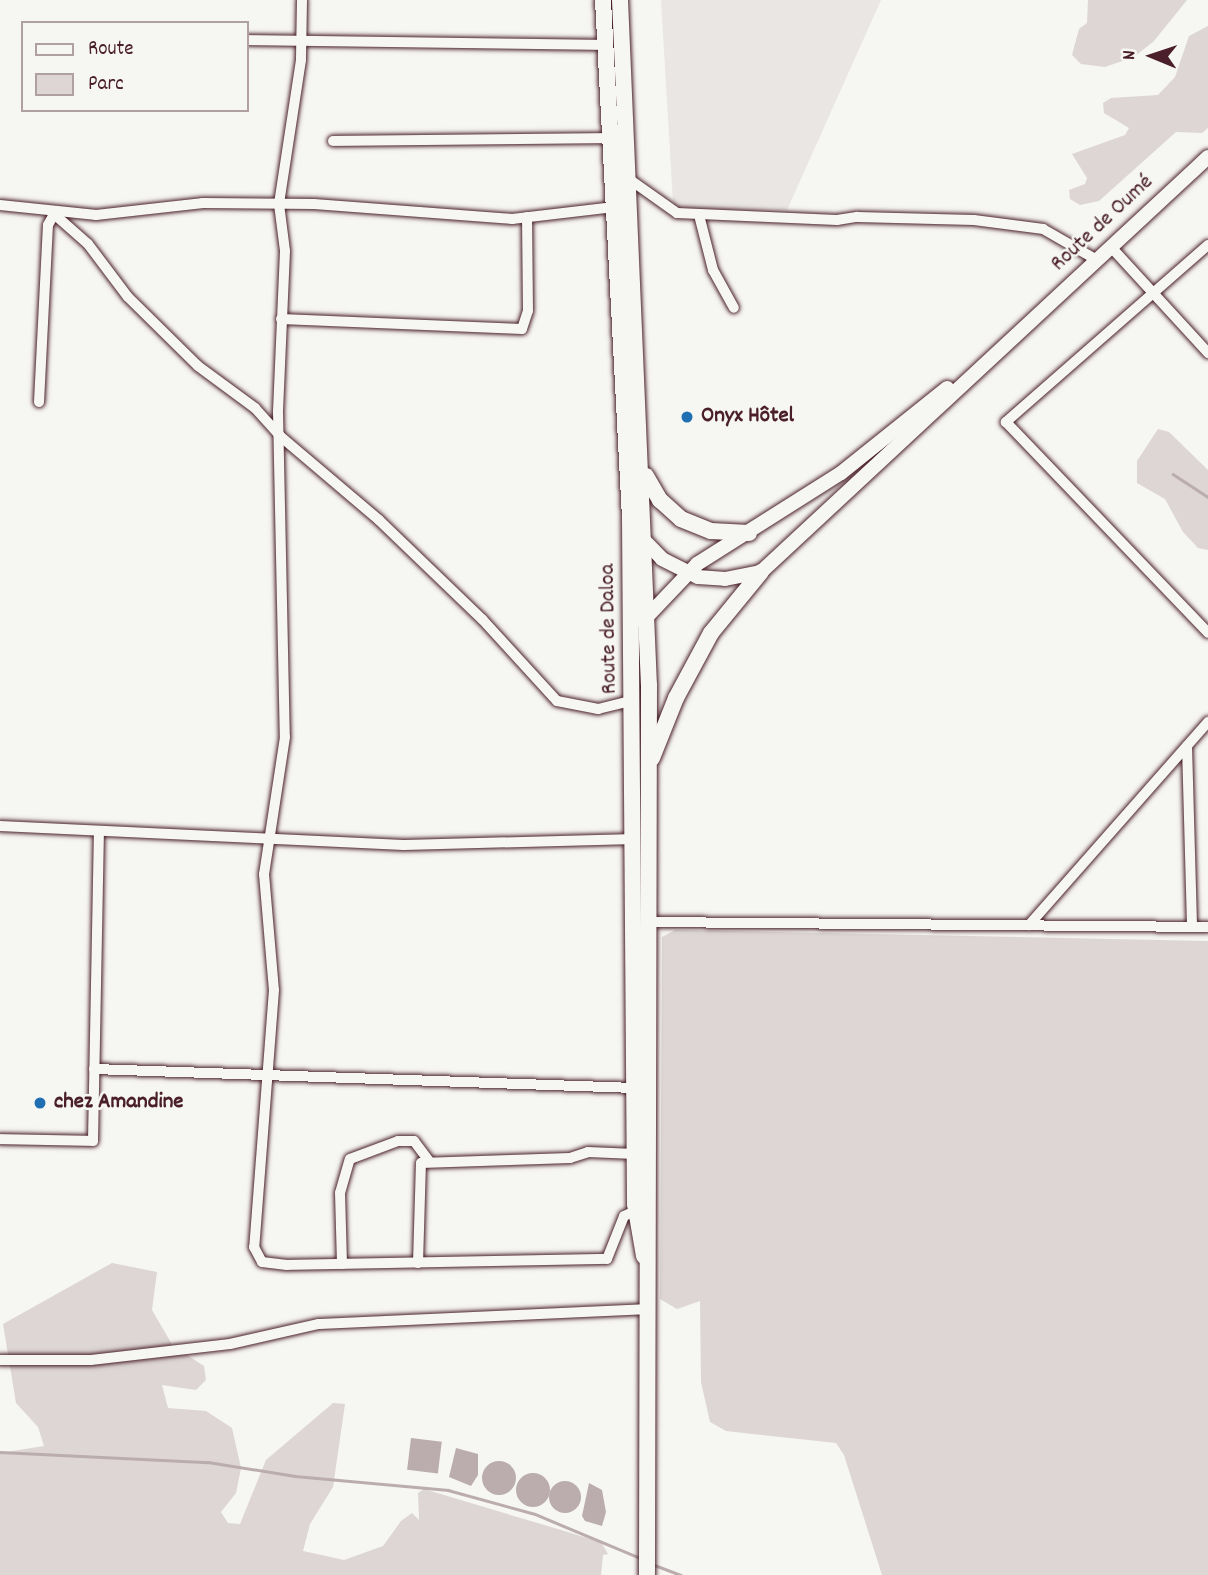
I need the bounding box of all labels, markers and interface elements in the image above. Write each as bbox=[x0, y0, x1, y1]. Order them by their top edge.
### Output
legend bbox=[21, 21, 248, 112]
north arrow bbox=[1117, 21, 1187, 91]
text: Route bbox=[88, 35, 134, 65]
text: N bbox=[1117, 50, 1144, 60]
text: Parc bbox=[88, 70, 124, 100]
street label: Route de Oumé bbox=[1046, 170, 1160, 278]
place label: Onyx Hôtel bbox=[701, 403, 794, 431]
marker: Onyx Hôtel bbox=[679, 409, 695, 425]
street label: Route de Daloa bbox=[595, 563, 625, 695]
place label: chez Amandine bbox=[54, 1089, 183, 1117]
marker: chez Amandine bbox=[32, 1095, 48, 1111]

